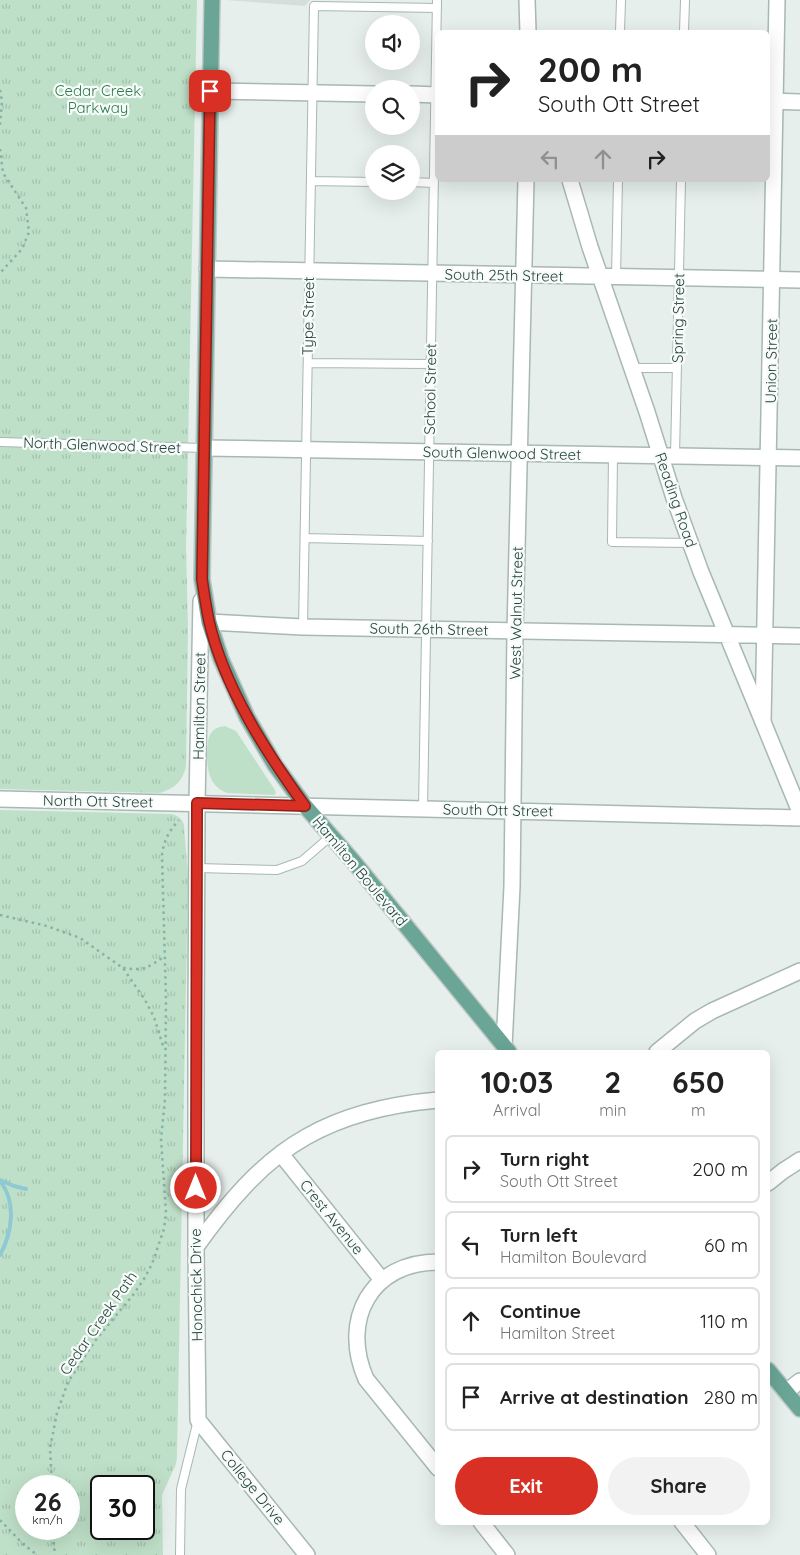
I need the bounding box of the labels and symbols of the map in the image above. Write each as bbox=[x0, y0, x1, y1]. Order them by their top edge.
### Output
pin bbox=[189, 70, 231, 112]
park label: Cedar Creek Parkway bbox=[55, 81, 141, 117]
street label: South 25th Street bbox=[444, 264, 564, 286]
street label: Spring Street bbox=[668, 273, 688, 363]
street label: Type Street bbox=[298, 276, 318, 356]
street label: Union Street bbox=[761, 318, 781, 404]
street label: School Street bbox=[420, 343, 440, 435]
street label: North Glenwood Street bbox=[23, 433, 181, 457]
street label: South Glenwood Street bbox=[423, 442, 581, 464]
street label: Reading Road bbox=[651, 450, 701, 550]
street label: West Walnut Street bbox=[505, 546, 527, 680]
street label: South 26th Street bbox=[369, 618, 489, 640]
street label: Hamilton Street bbox=[189, 652, 209, 760]
street label: North Ott Street bbox=[43, 791, 153, 811]
street label: South Ott Street bbox=[443, 800, 553, 820]
street label: Hamilton Boulevard bbox=[308, 812, 412, 930]
position arrow bbox=[169, 1161, 221, 1213]
street label: Crest Avenue bbox=[296, 1176, 368, 1258]
street label: Honochick Drive bbox=[186, 1228, 206, 1342]
street label: Cedar Creek Path bbox=[55, 1267, 141, 1379]
street label: College Drive bbox=[217, 1445, 289, 1529]
speed limit sign: 30 bbox=[90, 1475, 155, 1540]

